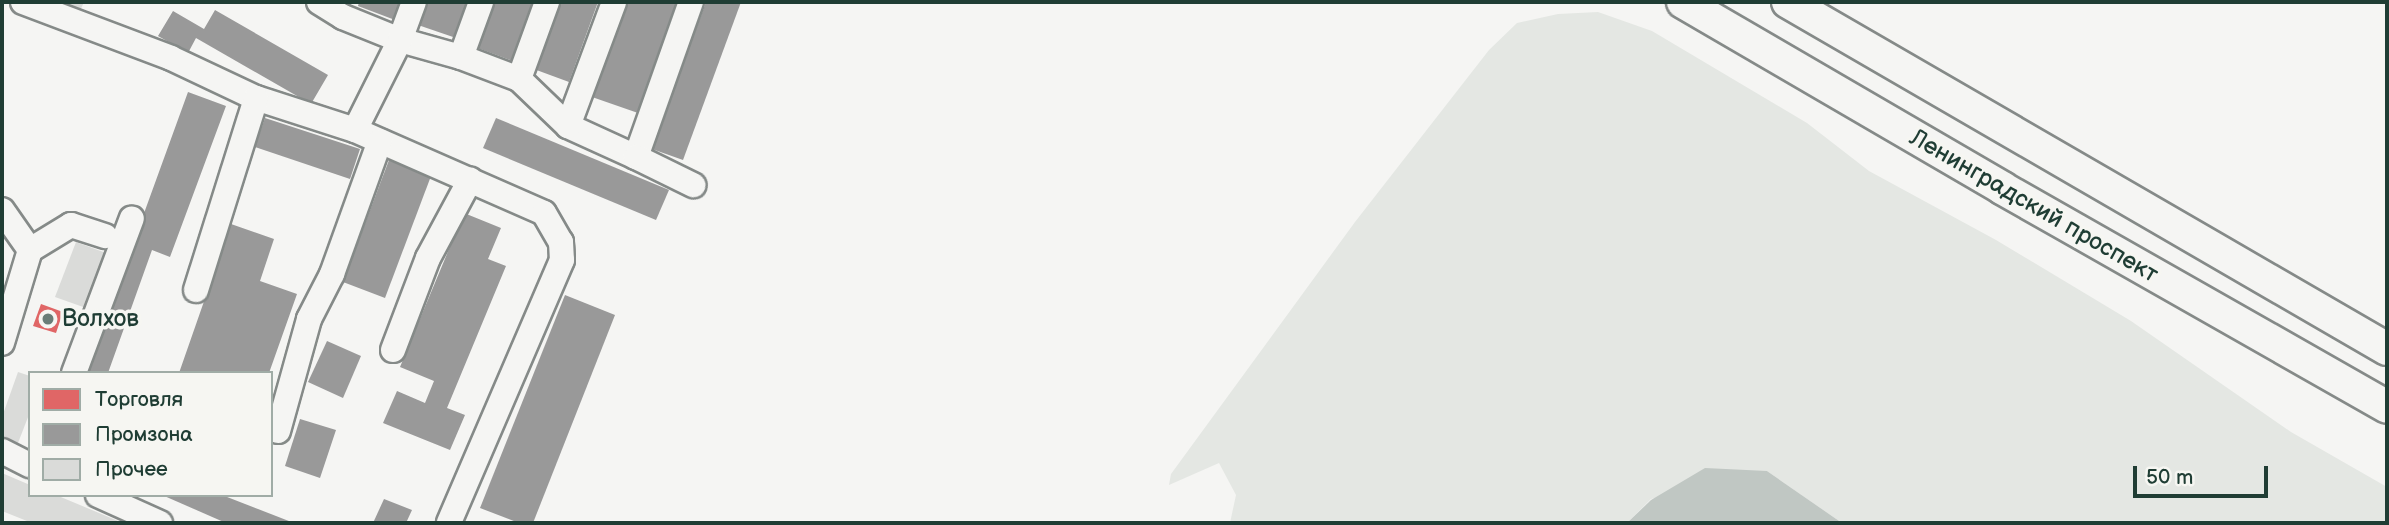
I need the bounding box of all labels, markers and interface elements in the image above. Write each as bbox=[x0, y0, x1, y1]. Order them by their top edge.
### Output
street label: Ленинградский проспект bbox=[1905, 123, 2163, 289]
place label: Волхов bbox=[62, 305, 139, 333]
marker: Волхов bbox=[40, 311, 56, 327]
legend bbox=[28, 371, 273, 497]
text: Торговля bbox=[95, 387, 183, 412]
text: Промзона bbox=[95, 422, 193, 447]
scale bar bbox=[2137, 452, 2272, 496]
text: Прочее bbox=[95, 457, 168, 482]
text: 50 m bbox=[2146, 465, 2193, 490]

